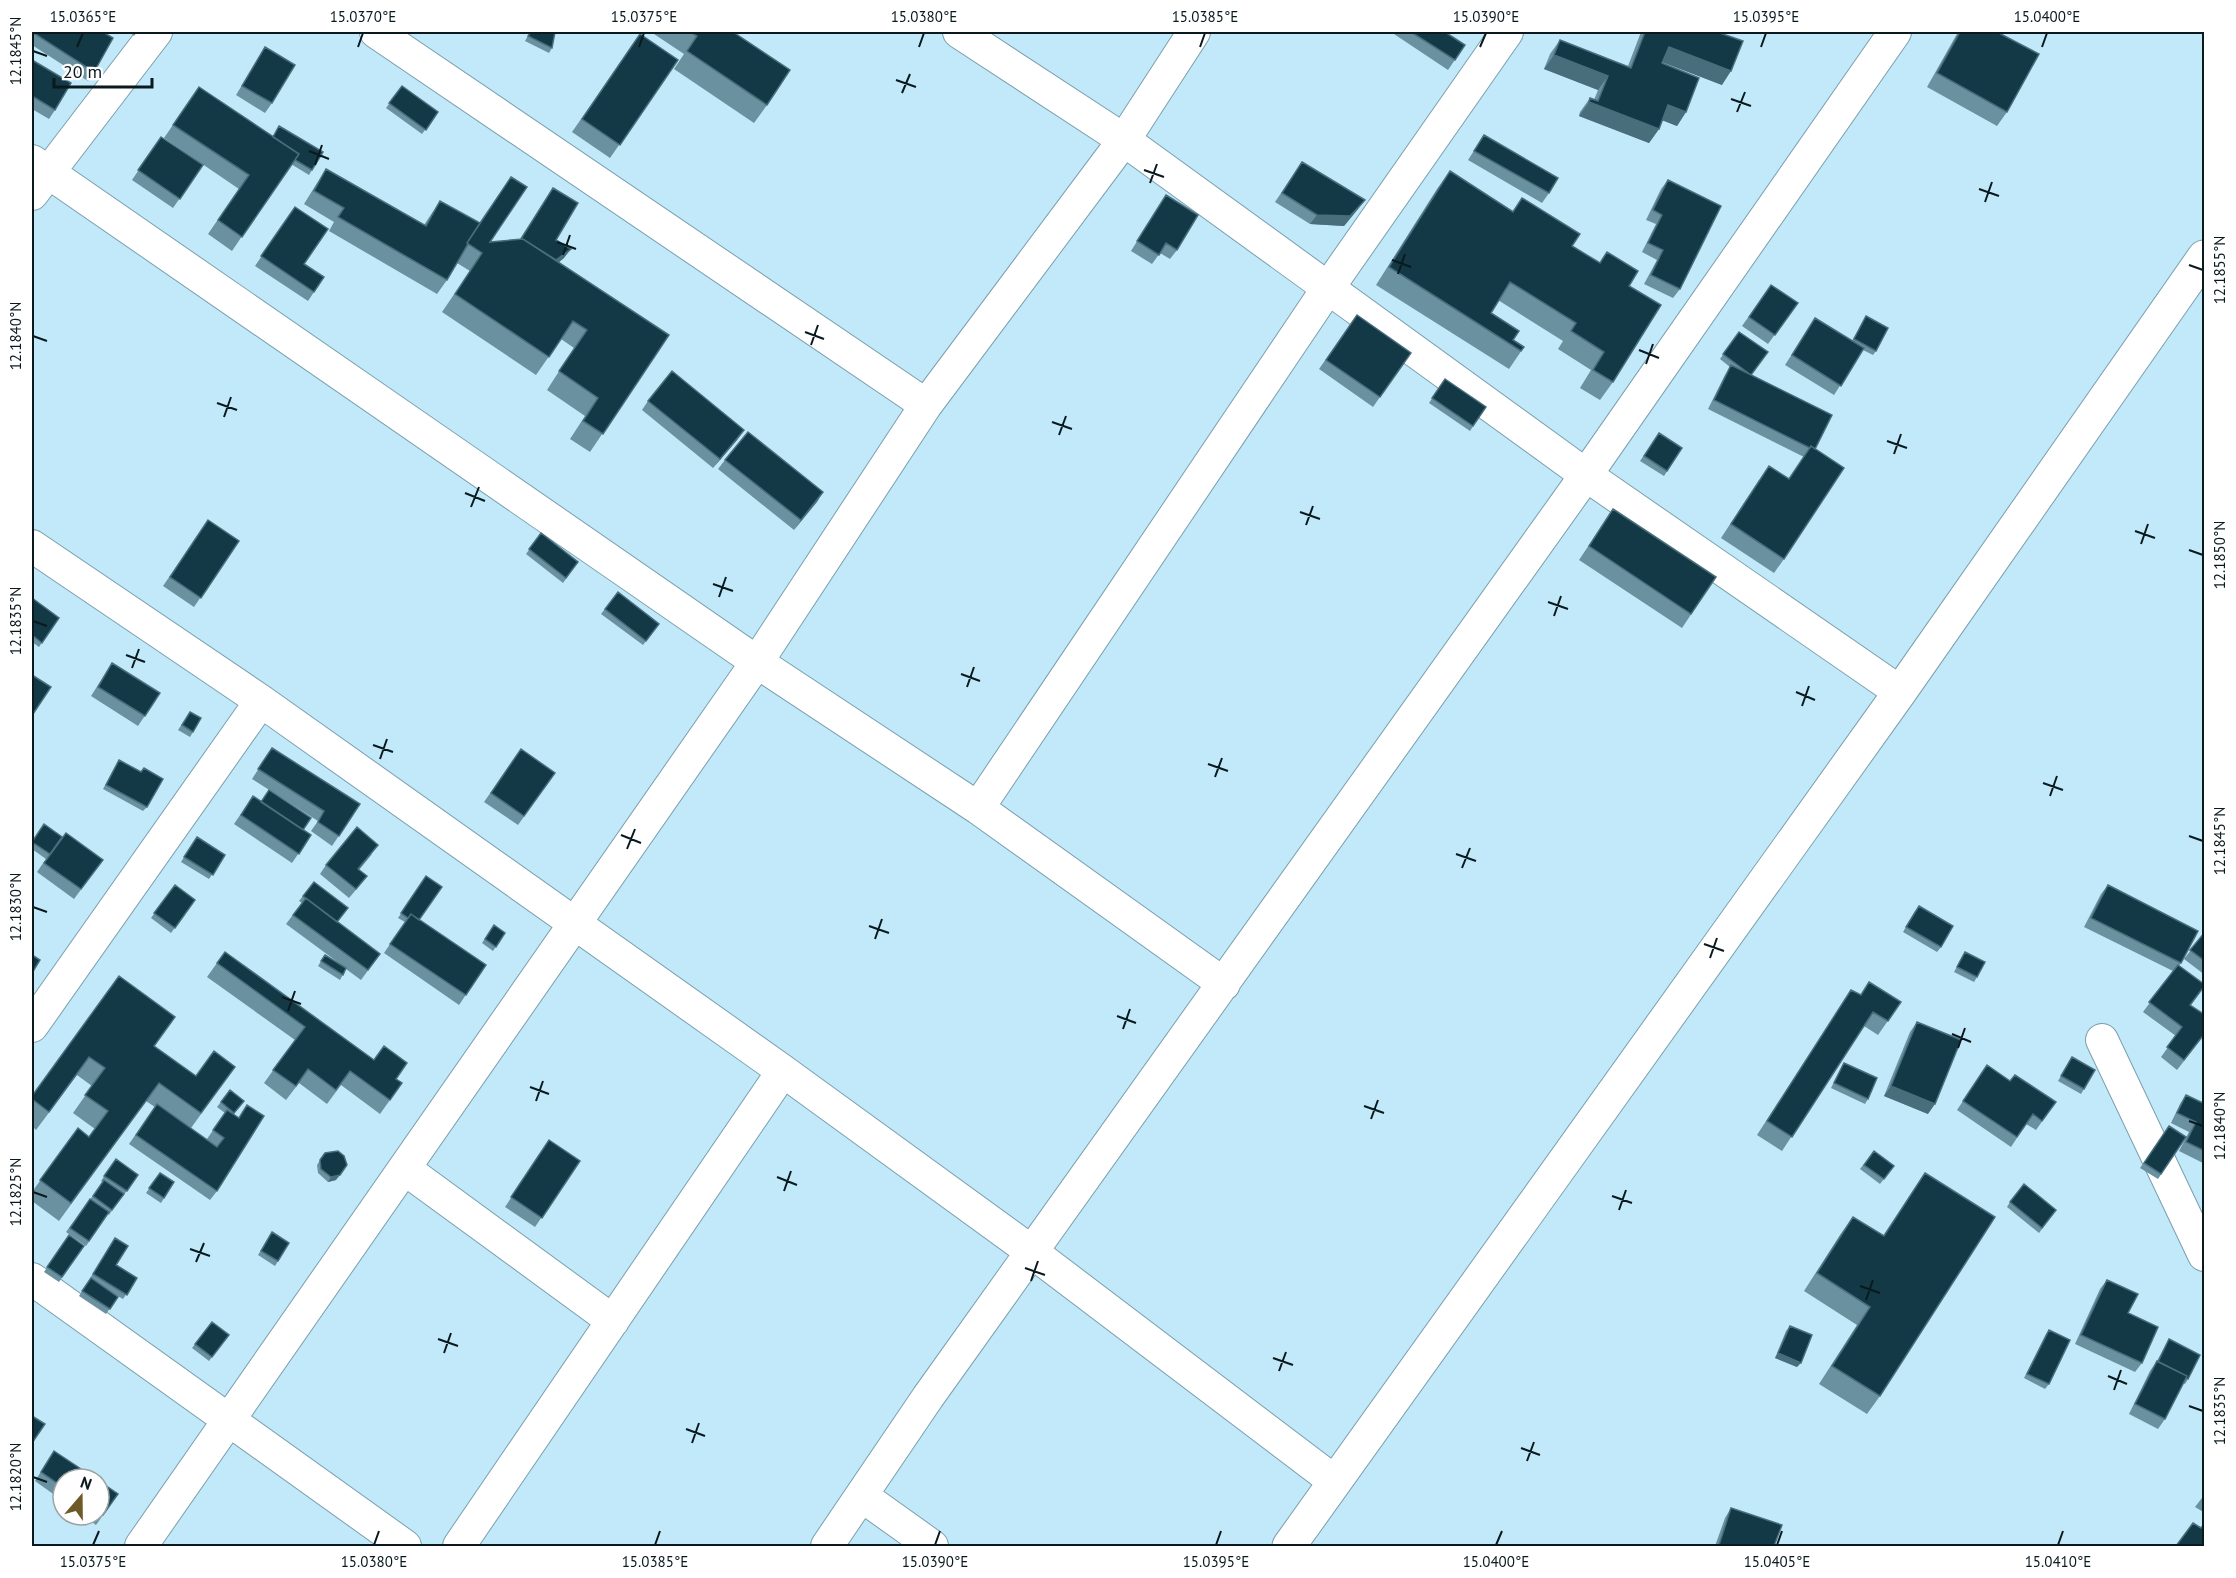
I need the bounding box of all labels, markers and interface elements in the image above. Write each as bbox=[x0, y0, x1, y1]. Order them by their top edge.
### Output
text: 15.0365°E bbox=[50, 7, 116, 26]
text: 15.0370°E bbox=[330, 7, 396, 26]
text: 15.0375°E bbox=[611, 7, 677, 26]
text: 15.0380°E bbox=[891, 7, 957, 26]
text: 15.0385°E bbox=[1172, 7, 1238, 26]
text: 15.0390°E bbox=[1453, 7, 1519, 26]
text: 15.0395°E bbox=[1733, 7, 1799, 26]
text: 15.0400°E bbox=[2014, 7, 2080, 26]
text: 12.1845°N bbox=[6, 17, 25, 85]
scale bar bbox=[54, 51, 152, 89]
text: 20 m bbox=[63, 60, 102, 83]
text: 12.1855°N bbox=[2210, 236, 2229, 304]
text: 12.1840°N bbox=[6, 302, 25, 370]
text: 12.1850°N bbox=[2210, 521, 2229, 589]
text: 12.1835°N bbox=[6, 587, 25, 655]
text: 12.1845°N bbox=[2210, 807, 2229, 875]
text: 12.1830°N bbox=[6, 873, 25, 941]
text: 12.1840°N bbox=[2210, 1092, 2229, 1160]
text: 12.1825°N bbox=[6, 1158, 25, 1226]
text: 12.1835°N bbox=[2210, 1377, 2229, 1445]
text: 12.1820°N bbox=[6, 1443, 25, 1511]
north arrow bbox=[51, 1467, 111, 1527]
text: N bbox=[78, 1472, 94, 1494]
text: 15.0375°E bbox=[60, 1552, 126, 1571]
text: 15.0380°E bbox=[341, 1552, 407, 1571]
text: 15.0385°E bbox=[622, 1552, 688, 1571]
text: 15.0390°E bbox=[902, 1552, 968, 1571]
text: 15.0395°E bbox=[1183, 1552, 1249, 1571]
text: 15.0400°E bbox=[1463, 1552, 1529, 1571]
text: 15.0405°E bbox=[1744, 1552, 1810, 1571]
text: 15.0410°E bbox=[2025, 1552, 2091, 1571]

